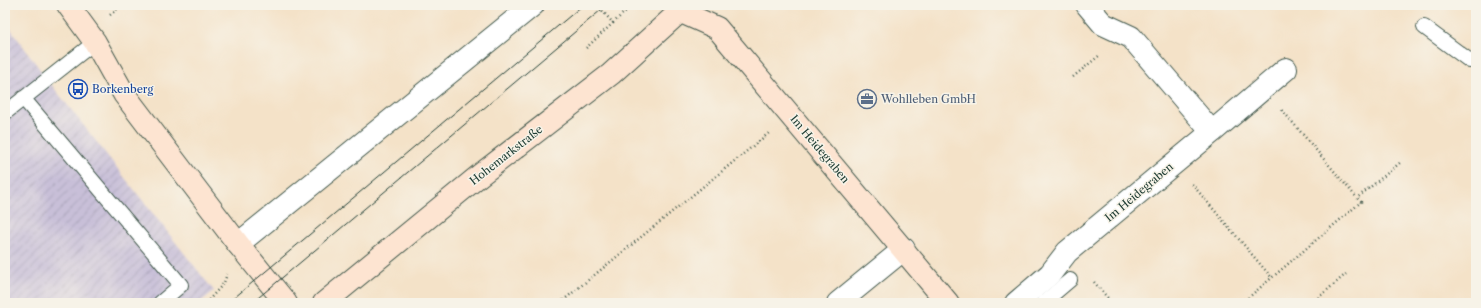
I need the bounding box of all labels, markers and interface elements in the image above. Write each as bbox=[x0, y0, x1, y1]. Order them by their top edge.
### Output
bus stop icon: Borkenberg bbox=[67, 78, 89, 100]
place label: Borkenberg bbox=[92, 82, 153, 96]
office icon: Wohlleben GmbH bbox=[856, 88, 878, 110]
place label: Wohlleben GmbH bbox=[880, 92, 976, 106]
street label: Im Heidegraben bbox=[787, 112, 853, 186]
street label: Hohemarkstraße bbox=[467, 122, 545, 188]
street label: Im Heidegraben bbox=[1102, 159, 1176, 225]

